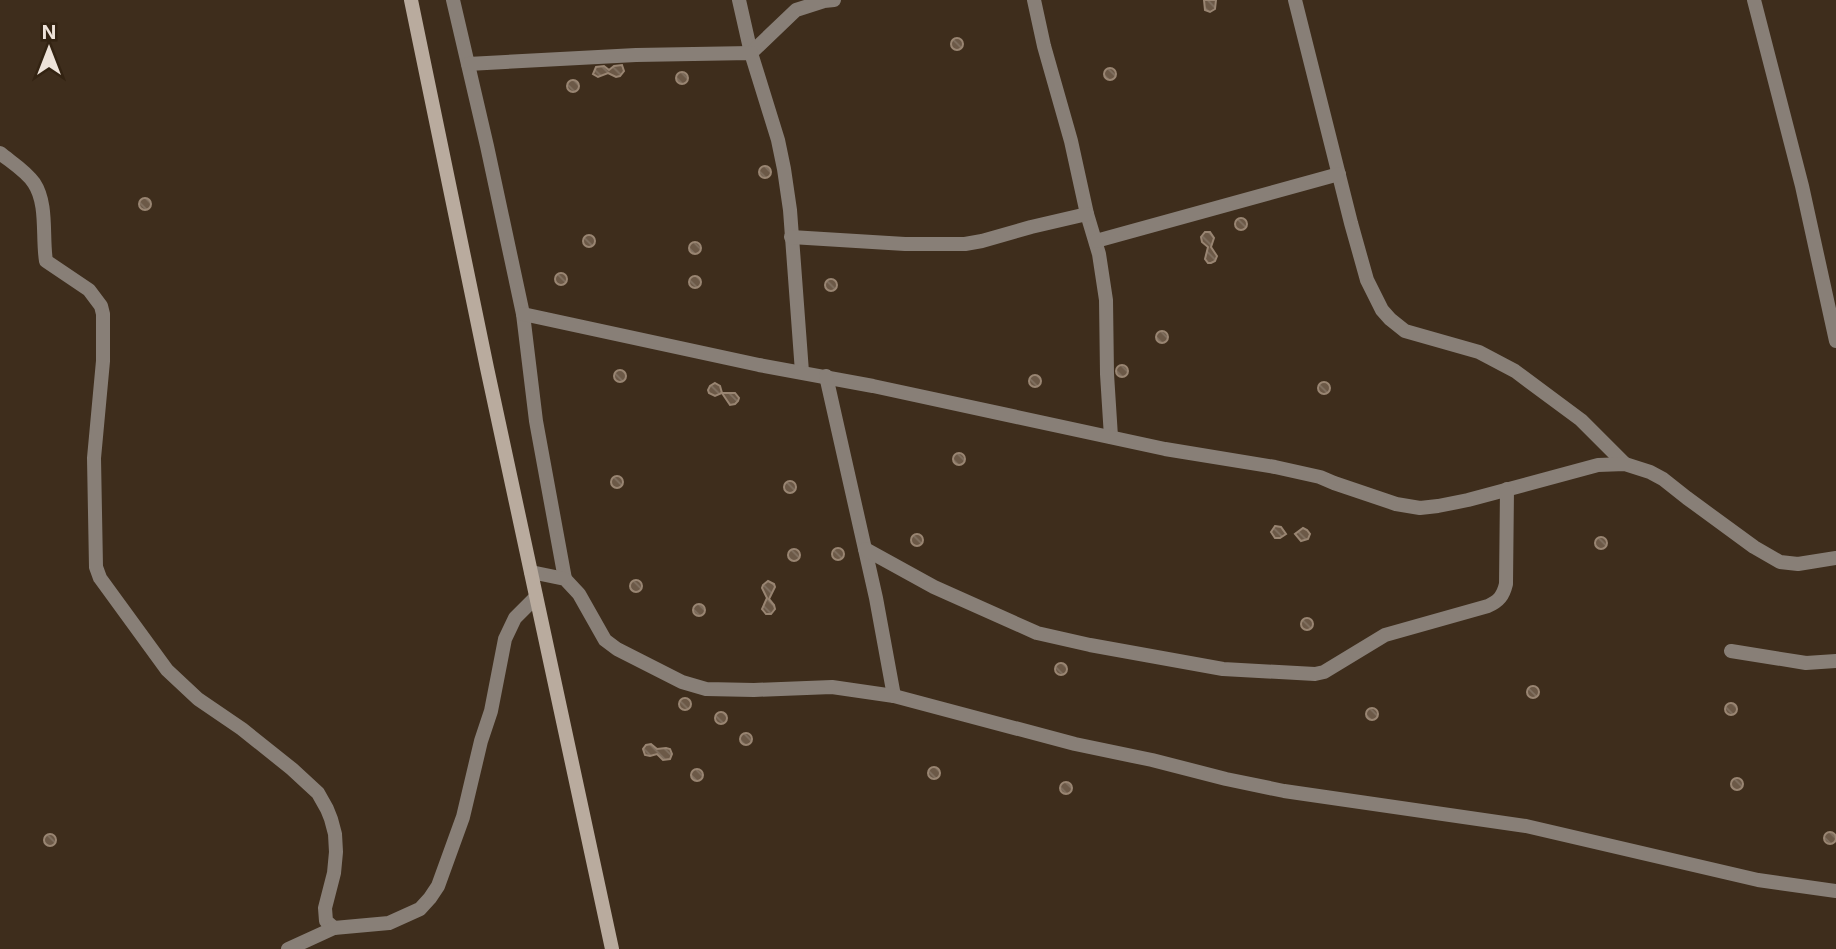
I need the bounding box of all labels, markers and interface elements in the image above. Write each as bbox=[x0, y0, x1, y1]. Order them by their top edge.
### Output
north arrow bbox=[14, 14, 84, 84]
text: N bbox=[42, 21, 56, 44]

